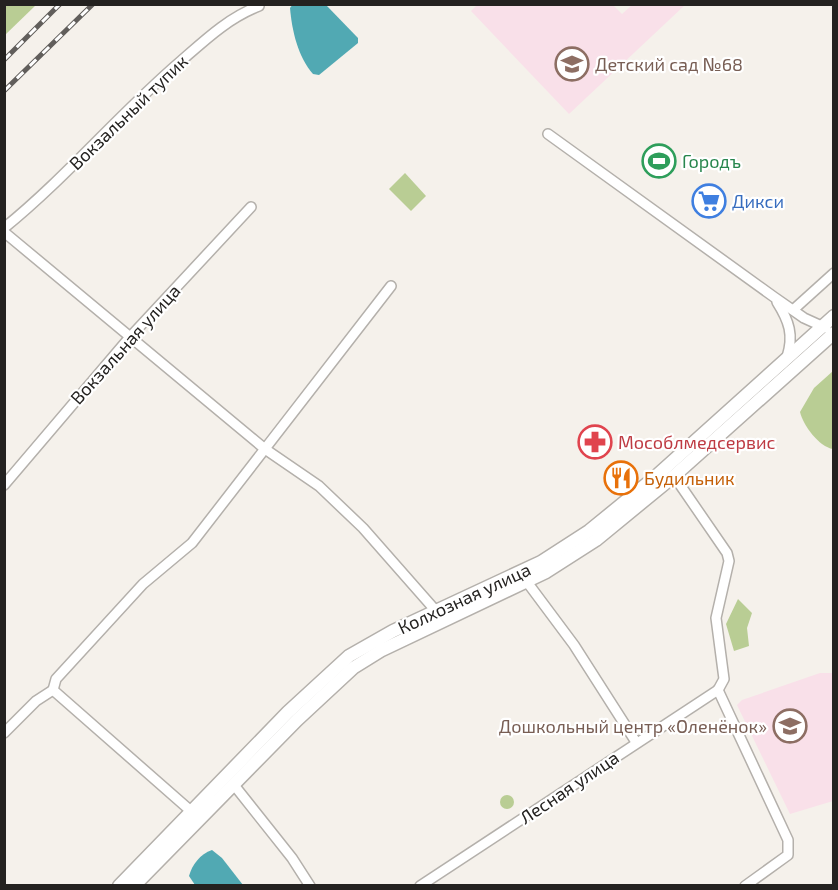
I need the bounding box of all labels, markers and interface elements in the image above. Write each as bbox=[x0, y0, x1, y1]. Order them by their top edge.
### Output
school or university icon: Детский сад №68 bbox=[554, 46, 590, 82]
street label: Вокзальный тупик bbox=[64, 50, 192, 174]
place label: Детский сад №68 bbox=[595, 53, 743, 75]
sports icon: Городъ bbox=[641, 143, 677, 179]
place label: Городъ bbox=[682, 150, 741, 172]
supermarket icon: Дикси bbox=[691, 183, 727, 219]
place label: Дикси bbox=[732, 190, 784, 212]
street label: Вокзальная улица bbox=[65, 279, 185, 409]
pharmacy icon: Мособлмедсервис bbox=[577, 424, 613, 460]
place label: Мособлмедсервис bbox=[618, 431, 775, 453]
restaurant icon: Будильник bbox=[603, 460, 639, 496]
place label: Будильник bbox=[644, 467, 735, 489]
street label: Колхозная улица bbox=[394, 558, 534, 638]
school or university icon: Дошкольный центр «Оленёнок» bbox=[772, 708, 808, 744]
place label: Дошкольный центр «Оленёнок» bbox=[499, 715, 767, 737]
street label: Лесная улица bbox=[515, 746, 623, 828]

